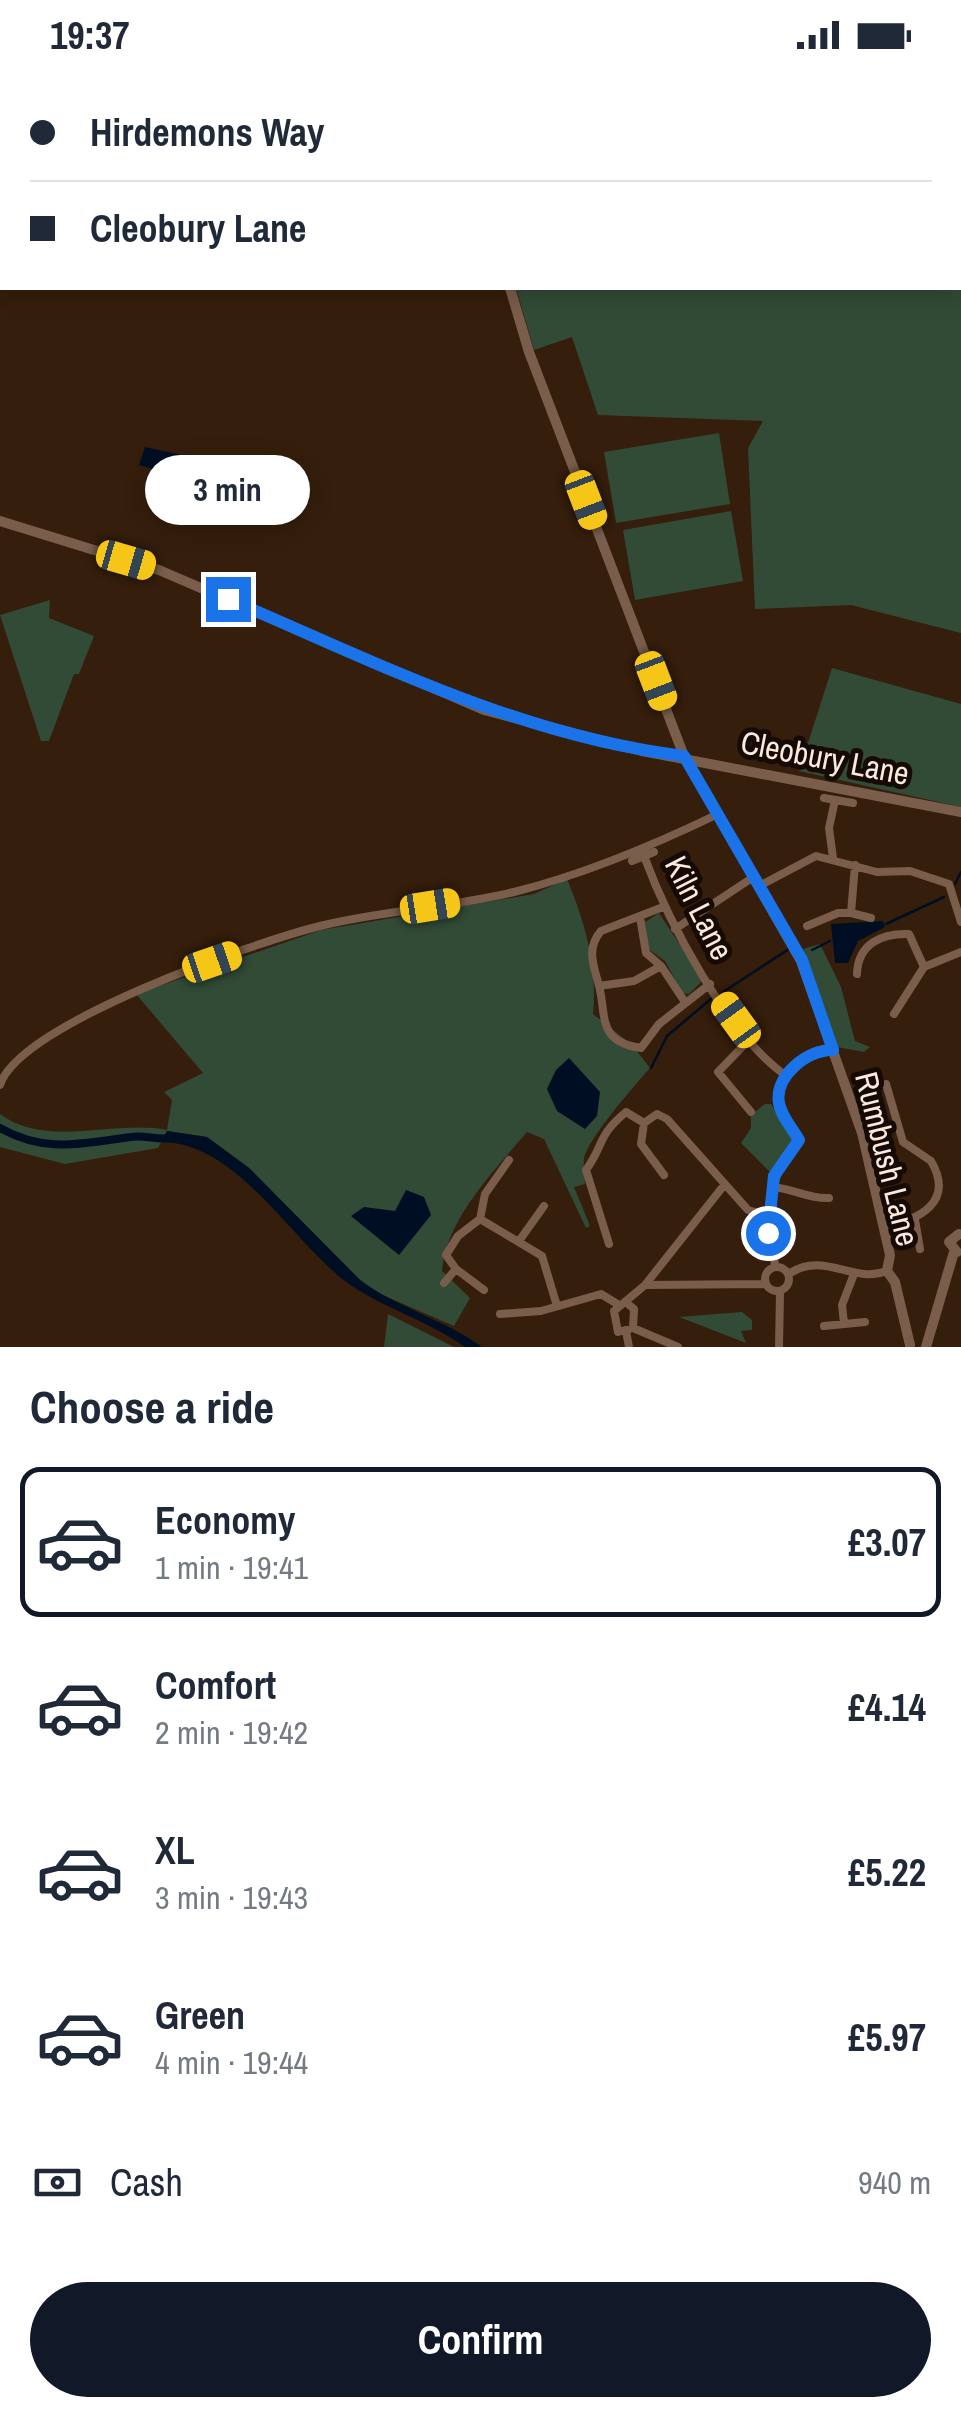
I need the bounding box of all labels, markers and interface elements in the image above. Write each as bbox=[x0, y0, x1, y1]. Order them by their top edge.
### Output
text: 19:37 bbox=[50, 10, 130, 61]
text: Hirdemons Way bbox=[90, 107, 324, 158]
text: Cleobury Lane bbox=[90, 203, 306, 254]
callout: 3 min bbox=[146, 454, 310, 524]
car bbox=[561, 467, 611, 533]
text: 3 min bbox=[193, 468, 262, 511]
car bbox=[93, 537, 159, 583]
route end bbox=[206, 577, 251, 622]
car bbox=[631, 648, 681, 714]
street label: Cleobury Lane bbox=[737, 720, 913, 795]
street label: Kiln Lane bbox=[655, 849, 744, 967]
car bbox=[398, 886, 462, 926]
car bbox=[179, 938, 245, 986]
car bbox=[706, 987, 766, 1053]
street label: Rumbush Lane bbox=[845, 1067, 930, 1250]
route start bbox=[746, 1211, 791, 1256]
text: Choose a ride bbox=[30, 1376, 274, 1437]
text: Economy bbox=[155, 1495, 295, 1546]
icon: car bbox=[35, 1497, 125, 1587]
text: £3.07 bbox=[848, 1517, 926, 1568]
text: 1 min · 19:41 bbox=[155, 1546, 308, 1589]
text: Comfort bbox=[155, 1660, 276, 1711]
icon: car bbox=[35, 1662, 125, 1752]
text: £4.14 bbox=[848, 1682, 926, 1733]
text: 2 min · 19:42 bbox=[155, 1711, 308, 1754]
text: XL bbox=[155, 1825, 195, 1876]
icon: car bbox=[35, 1827, 125, 1917]
text: £5.22 bbox=[848, 1847, 926, 1898]
text: 3 min · 19:43 bbox=[155, 1876, 308, 1919]
text: Green bbox=[155, 1990, 245, 2041]
icon: car bbox=[35, 1992, 125, 2082]
text: £5.97 bbox=[848, 2012, 926, 2063]
text: 4 min · 19:44 bbox=[155, 2041, 308, 2084]
icon: cash bbox=[30, 2155, 85, 2210]
text: Cash bbox=[110, 2157, 183, 2208]
text: 940 m bbox=[858, 2161, 931, 2204]
button: Confirm bbox=[30, 2282, 931, 2397]

